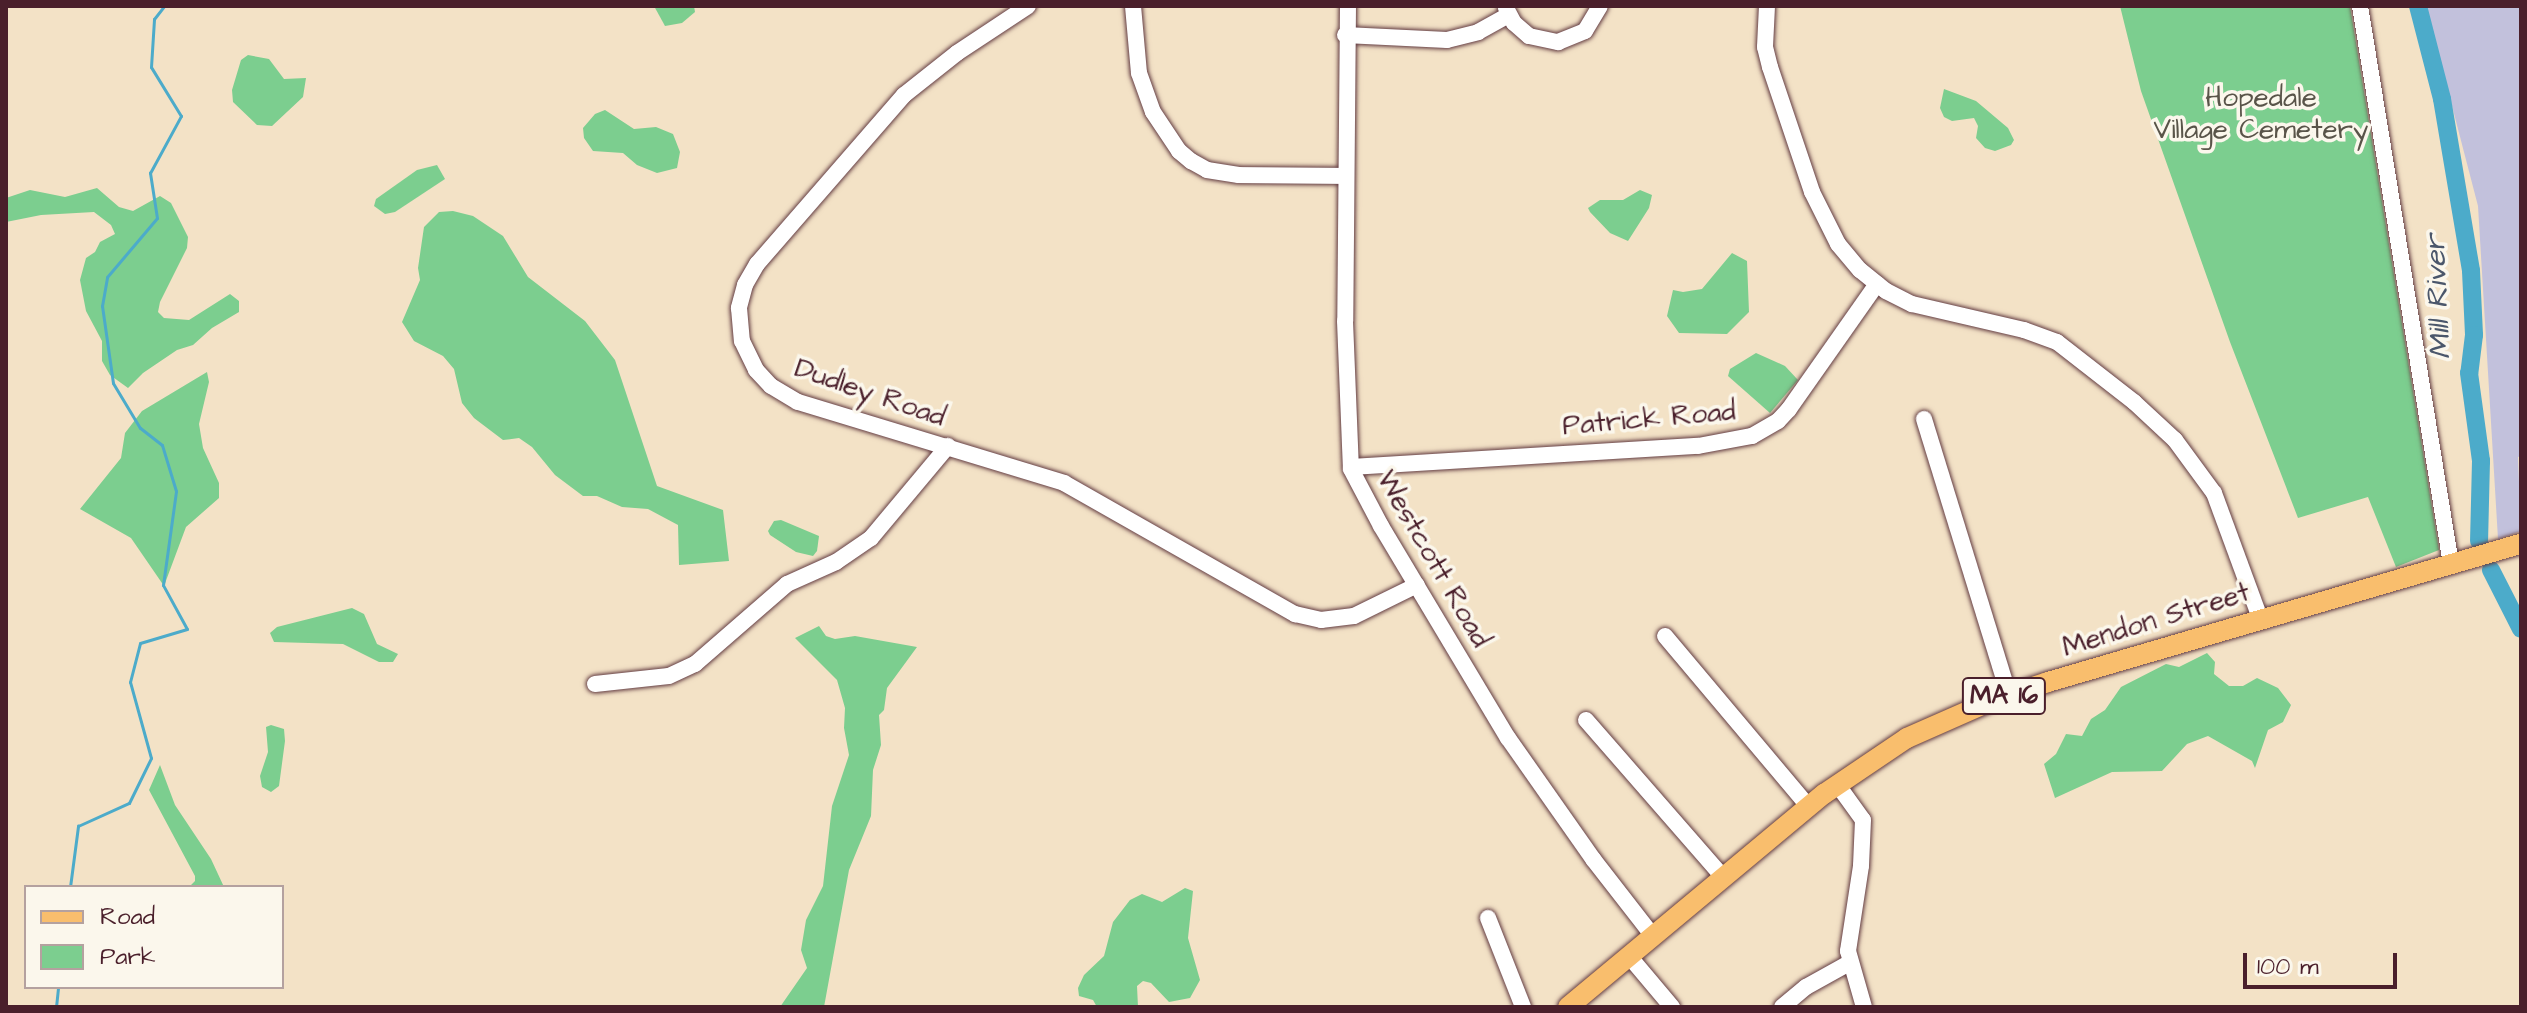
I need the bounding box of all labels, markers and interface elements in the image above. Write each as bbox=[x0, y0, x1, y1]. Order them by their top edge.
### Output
park label: Hopedale Village Cemetery bbox=[2154, 81, 2368, 147]
water label: Mill River bbox=[2417, 234, 2459, 360]
street label: Dudley Road bbox=[790, 352, 950, 434]
street label: Patrick Road bbox=[1561, 395, 1737, 443]
street label: Westcott Road bbox=[1369, 465, 1497, 653]
street label: Mendon Street bbox=[2058, 576, 2254, 664]
road number: MA 16 bbox=[1960, 674, 2048, 718]
legend bbox=[24, 885, 284, 989]
text: Road bbox=[100, 900, 155, 934]
scale bar bbox=[2247, 937, 2401, 987]
text: Park bbox=[100, 940, 156, 974]
text: 100 m bbox=[2257, 950, 2319, 984]

